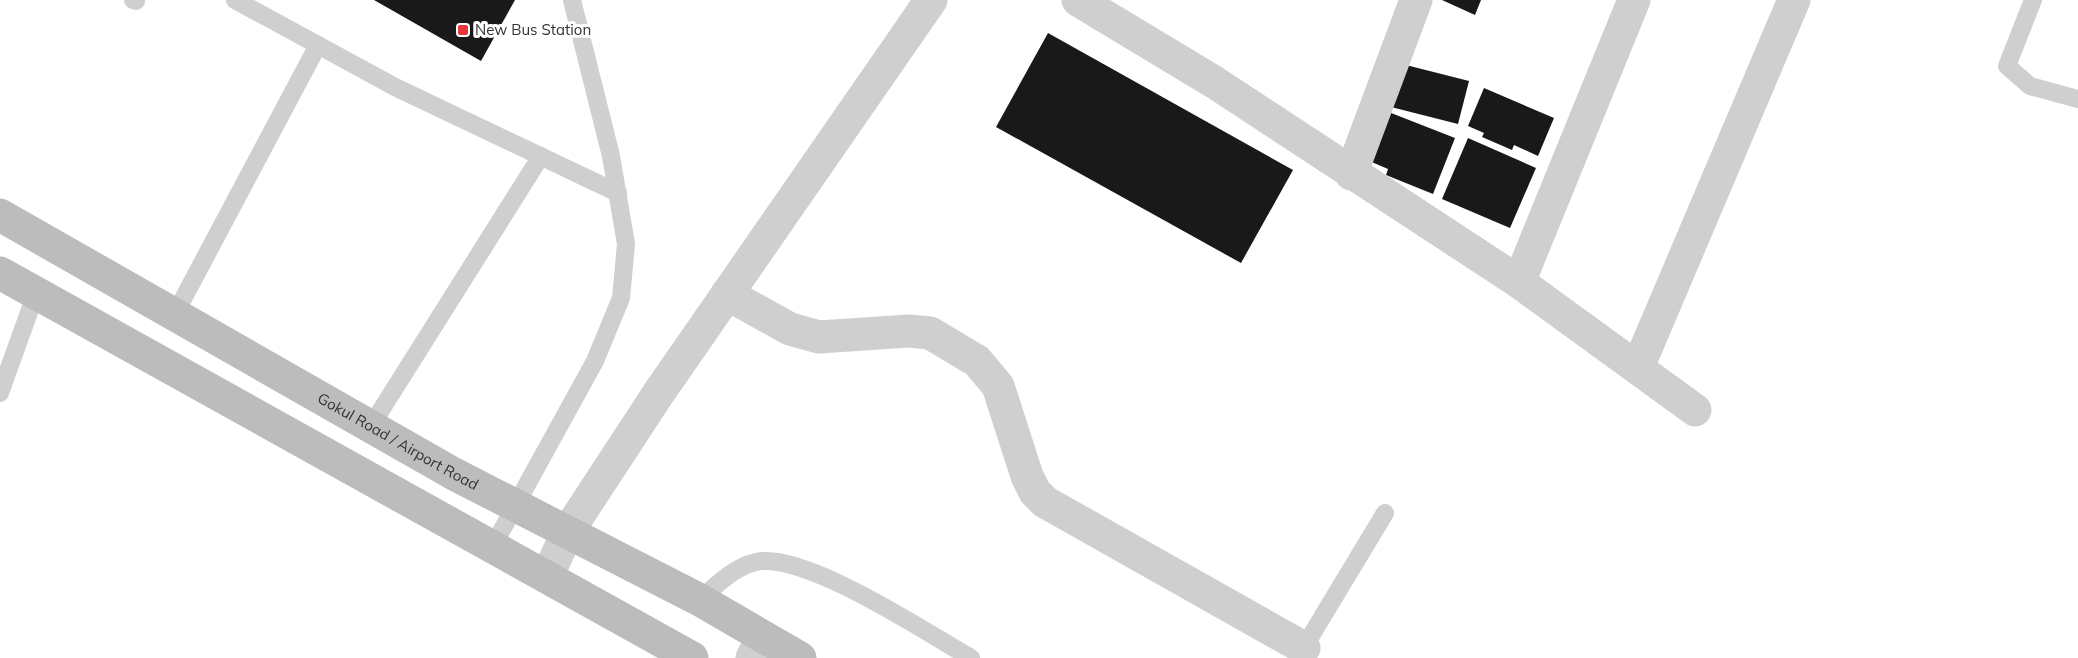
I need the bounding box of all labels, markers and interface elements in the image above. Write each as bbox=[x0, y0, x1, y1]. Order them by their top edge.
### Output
place label: New Bus Station bbox=[475, 20, 591, 39]
marker: New Bus Station bbox=[456, 23, 470, 37]
street label: Gokul Road / Airport Road bbox=[314, 388, 482, 494]

